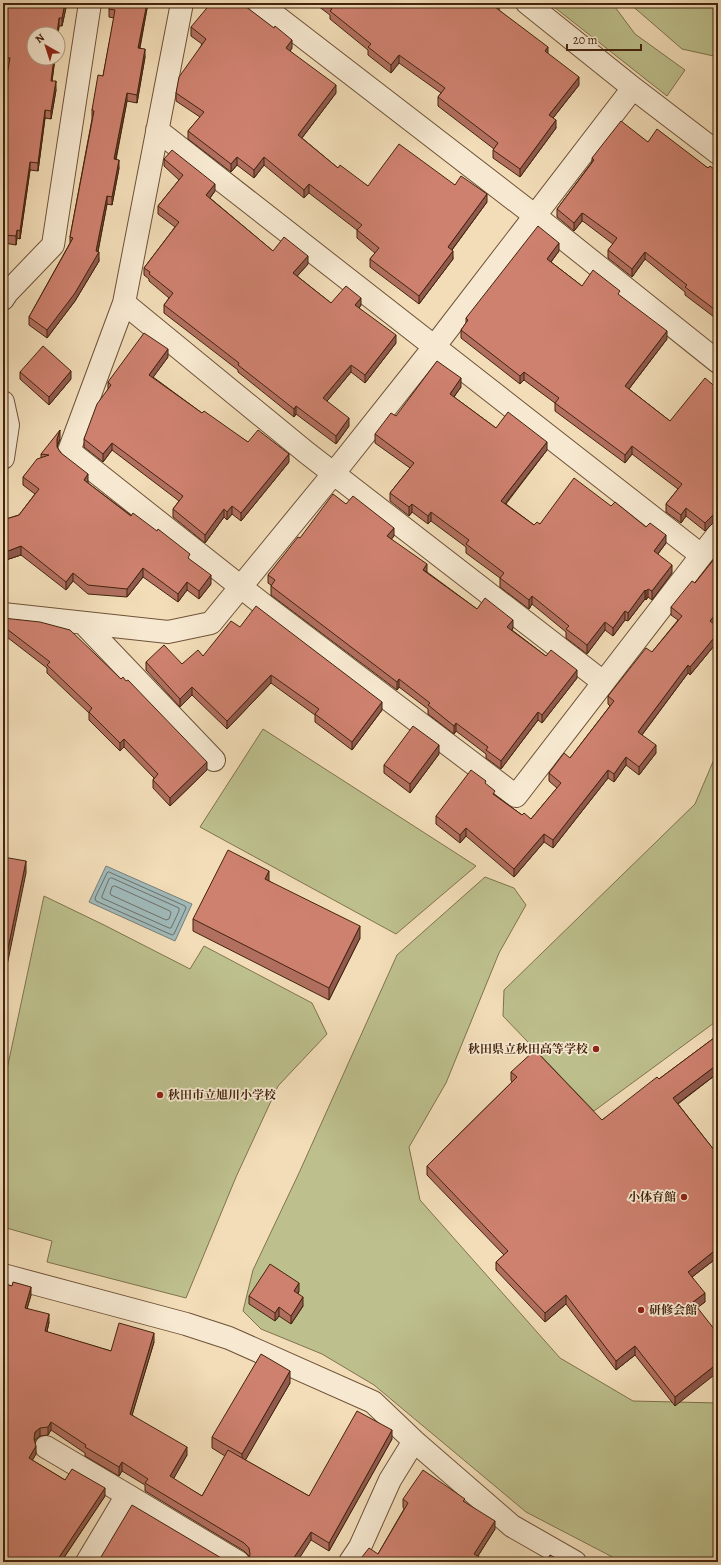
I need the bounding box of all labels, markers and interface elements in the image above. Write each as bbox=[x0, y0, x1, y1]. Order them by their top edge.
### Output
north arrow bbox=[26, 26, 66, 66]
scale bar bbox=[567, 26, 641, 52]
text: N bbox=[32, 30, 48, 47]
text: 20 m bbox=[573, 32, 597, 48]
place label: 秋田県立秋田高等学校 bbox=[468, 1041, 588, 1057]
marker: 秋田県立秋田高等学校 bbox=[591, 1044, 601, 1054]
place label: 秋田市立旭川小学校 bbox=[168, 1087, 276, 1103]
marker: 秋田市立旭川小学校 bbox=[155, 1090, 165, 1100]
place label: 小体育館 bbox=[628, 1189, 676, 1205]
marker: 小体育館 bbox=[679, 1192, 689, 1202]
place label: 研修会館 bbox=[649, 1302, 697, 1318]
marker: 研修会館 bbox=[636, 1305, 646, 1315]

